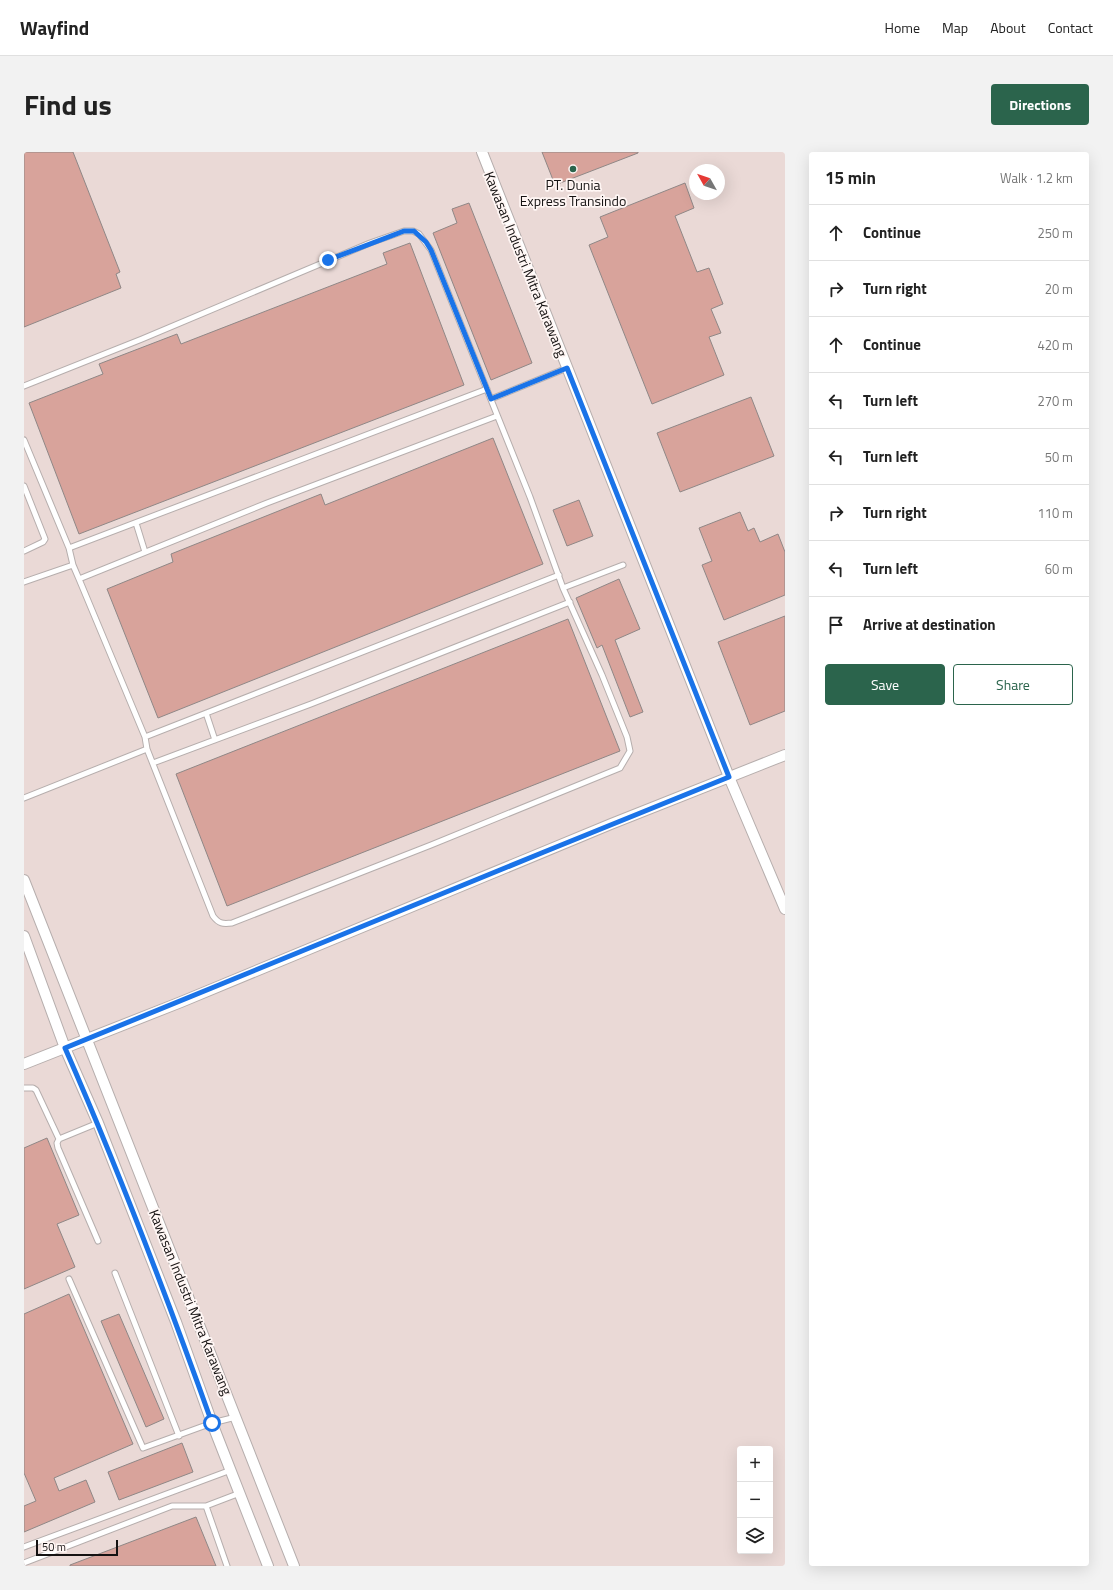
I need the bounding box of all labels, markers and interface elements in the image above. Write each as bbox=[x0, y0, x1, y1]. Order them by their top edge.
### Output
text: Wayfind bbox=[20, 13, 89, 42]
text: Home bbox=[885, 17, 920, 38]
text: Map bbox=[942, 17, 968, 38]
text: About bbox=[990, 17, 1026, 38]
text: Contact bbox=[1048, 17, 1093, 38]
text: Find us bbox=[24, 83, 112, 126]
button: Directions bbox=[991, 84, 1089, 125]
marker: PT. Dunia Express Transindo bbox=[568, 164, 578, 174]
north arrow bbox=[689, 164, 725, 200]
text: 15 min bbox=[825, 165, 876, 191]
street label: Kawasan Industri Mitra Karawang bbox=[479, 168, 573, 360]
text: Walk · 1.2 km bbox=[1000, 168, 1073, 188]
place label: PT. Dunia Express Transindo bbox=[520, 174, 626, 211]
text: Continue bbox=[863, 221, 921, 244]
icon: ahead bbox=[825, 222, 847, 244]
text: 250 m bbox=[1037, 223, 1073, 243]
route end bbox=[319, 251, 337, 269]
text: Turn right bbox=[863, 277, 927, 300]
icon: right bbox=[825, 278, 847, 300]
text: 20 m bbox=[1045, 279, 1073, 299]
text: Continue bbox=[863, 333, 921, 356]
icon: ahead bbox=[825, 334, 847, 356]
text: 420 m bbox=[1037, 335, 1073, 355]
text: Turn left bbox=[863, 389, 918, 412]
icon: left bbox=[825, 390, 847, 412]
text: 270 m bbox=[1037, 391, 1073, 411]
text: Turn left bbox=[863, 445, 918, 468]
icon: left bbox=[825, 446, 847, 468]
text: 50 m bbox=[1045, 447, 1073, 467]
text: Turn right bbox=[863, 501, 927, 524]
icon: right bbox=[825, 502, 847, 524]
text: 110 m bbox=[1037, 503, 1073, 523]
text: Turn left bbox=[863, 557, 918, 580]
icon: left bbox=[825, 558, 847, 580]
text: 60 m bbox=[1045, 559, 1073, 579]
text: Arrive at destination bbox=[863, 613, 996, 636]
icon: arrive bbox=[825, 614, 847, 636]
button: Save bbox=[825, 664, 945, 705]
button: Share bbox=[953, 664, 1073, 705]
street label: Kawasan Industri Mitra Karawang bbox=[144, 1206, 238, 1398]
route start bbox=[203, 1414, 221, 1432]
map controls bbox=[737, 1446, 773, 1554]
button: + bbox=[737, 1446, 773, 1482]
button: − bbox=[737, 1482, 773, 1518]
button: layers bbox=[737, 1518, 773, 1554]
scale bar bbox=[36, 1538, 118, 1557]
text: 50 m bbox=[42, 1539, 66, 1555]

